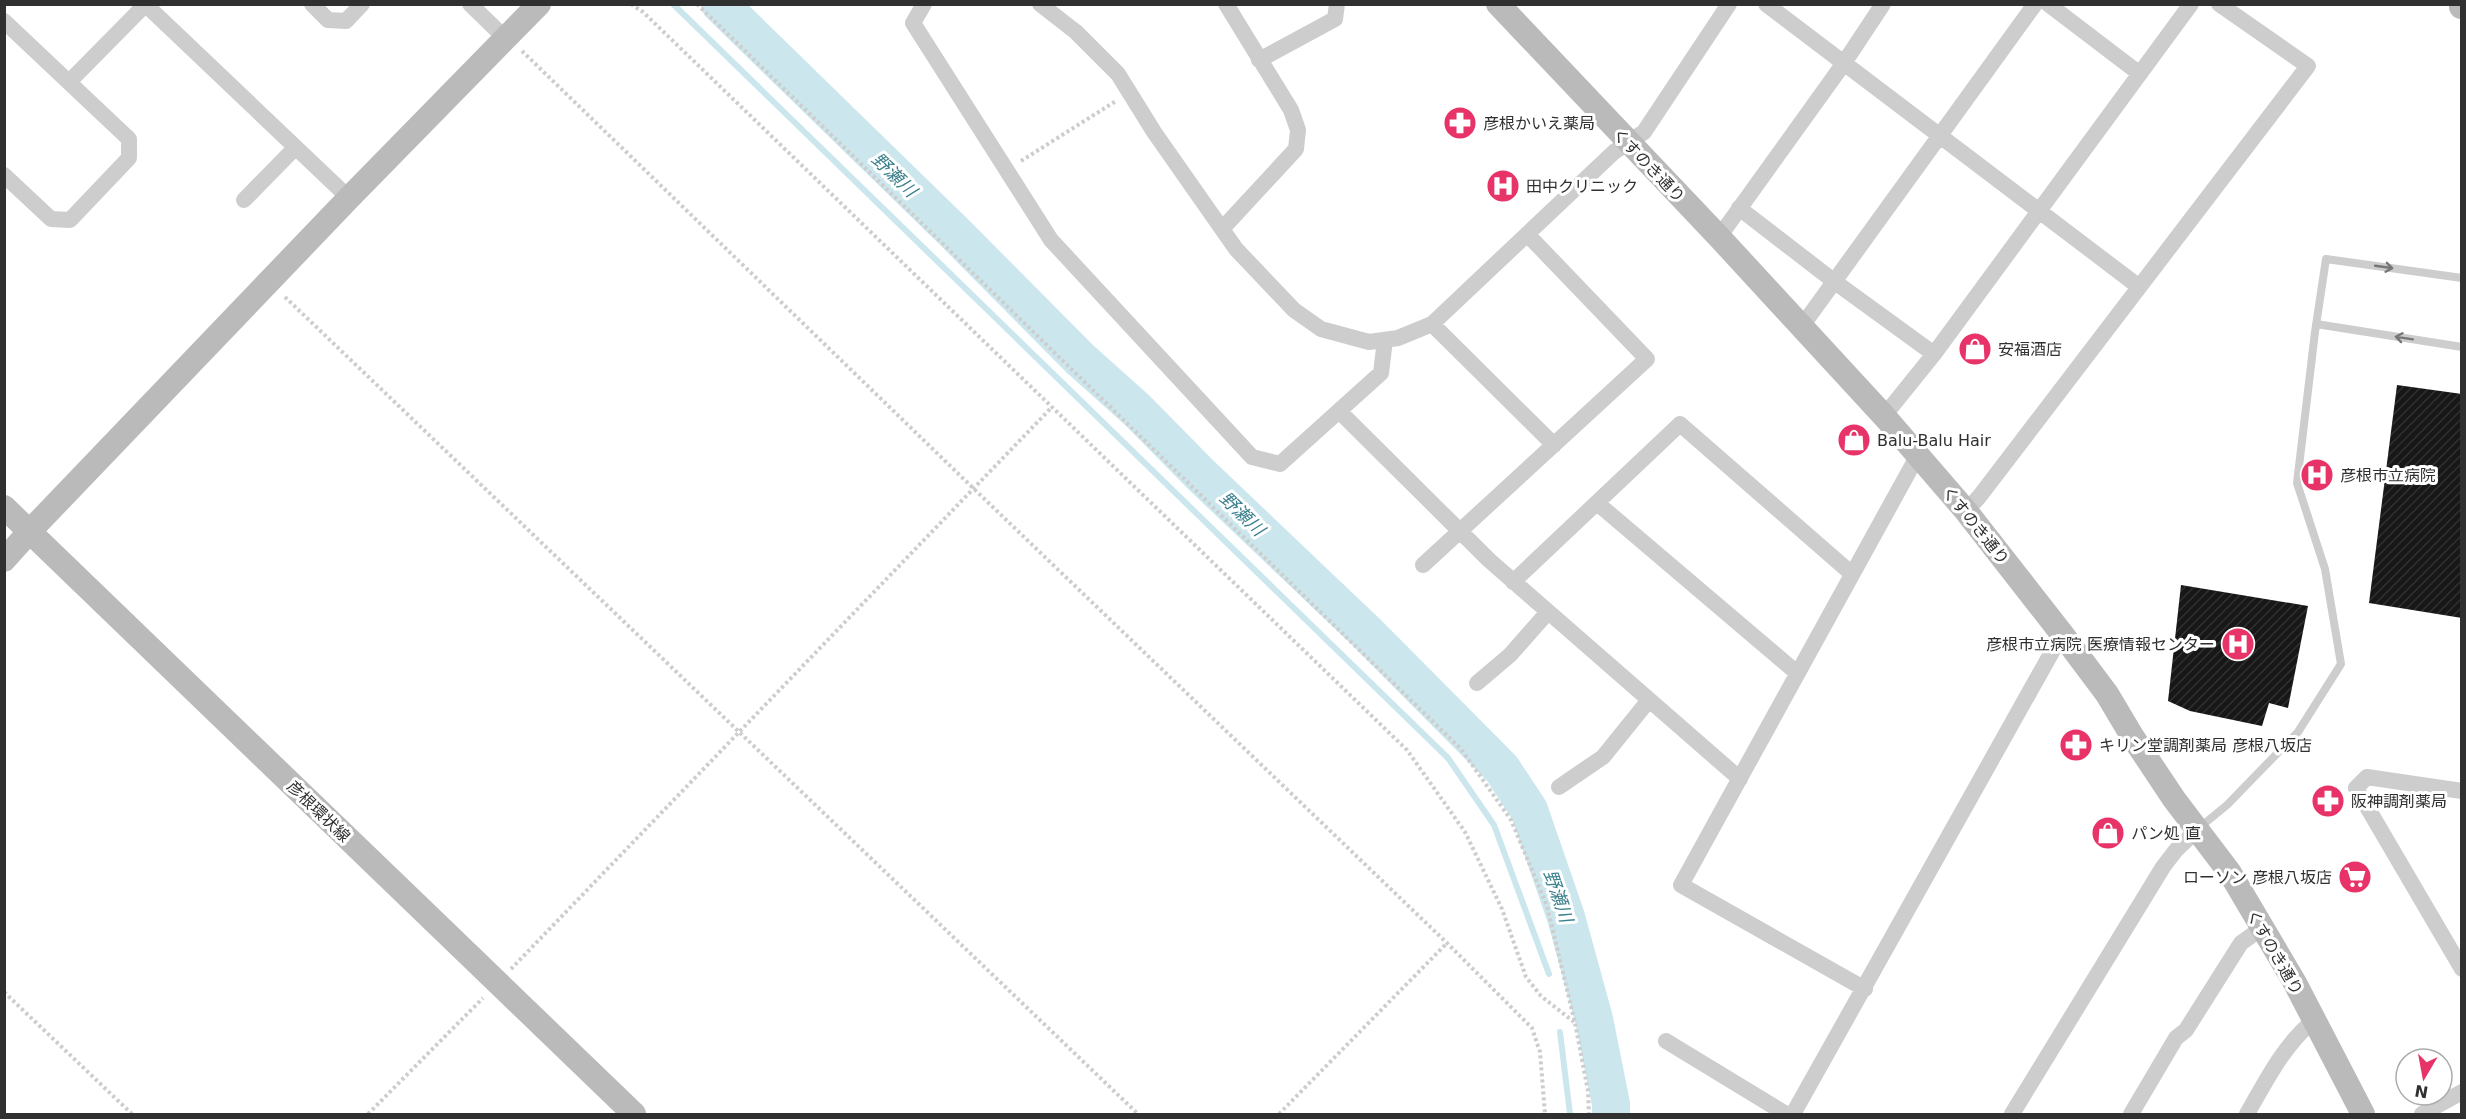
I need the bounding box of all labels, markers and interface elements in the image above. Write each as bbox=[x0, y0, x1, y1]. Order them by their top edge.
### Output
pharmacy icon: 彦根かいえ薬局 bbox=[1442, 105, 1478, 141]
place label: 彦根かいえ薬局 bbox=[1483, 114, 1595, 133]
street label: くすのき通り bbox=[1609, 124, 1689, 206]
water label: 野瀬川 bbox=[868, 148, 923, 202]
hospital icon: 田中クリニック bbox=[1485, 168, 1521, 204]
place label: 田中クリニック bbox=[1526, 177, 1638, 196]
one-way arrow bbox=[2374, 262, 2394, 273]
shop icon: 安福酒店 bbox=[1957, 331, 1993, 367]
one-way arrow bbox=[2394, 332, 2414, 343]
place label: 安福酒店 bbox=[1998, 340, 2062, 359]
shop icon: Balu-Balu Hair bbox=[1836, 422, 1872, 458]
place label: Balu-Balu Hair bbox=[1877, 431, 1991, 450]
hospital icon: 彦根市立病院 bbox=[2299, 457, 2335, 493]
place label: 彦根市立病院 bbox=[2340, 466, 2436, 485]
street label: くすのき通り bbox=[1938, 482, 2013, 568]
water label: 野瀬川 bbox=[1216, 487, 1271, 541]
hospital icon: 彦根市立病院 医療情報センター bbox=[2220, 626, 2256, 662]
place label: 彦根市立病院 医療情報センター bbox=[1986, 635, 2215, 654]
pharmacy icon: キリン堂調剤薬局 彦根八坂店 bbox=[2058, 727, 2094, 763]
place label: キリン堂調剤薬局 彦根八坂店 bbox=[2099, 736, 2312, 755]
street label: 彦根環状線 bbox=[283, 777, 354, 846]
pharmacy icon: 阪神調剤薬局 bbox=[2310, 783, 2346, 819]
place label: 阪神調剤薬局 bbox=[2351, 792, 2447, 811]
shop icon: パン処 直 bbox=[2090, 815, 2126, 851]
place label: パン処 直 bbox=[2131, 824, 2201, 843]
supermarket icon: ローソン 彦根八坂店 bbox=[2337, 859, 2373, 895]
water label: 野瀬川 bbox=[1540, 867, 1578, 927]
place label: ローソン 彦根八坂店 bbox=[2183, 868, 2332, 887]
street label: くすのき通り bbox=[2242, 906, 2307, 998]
north arrow bbox=[2394, 1047, 2454, 1107]
text: N bbox=[2413, 1081, 2430, 1102]

